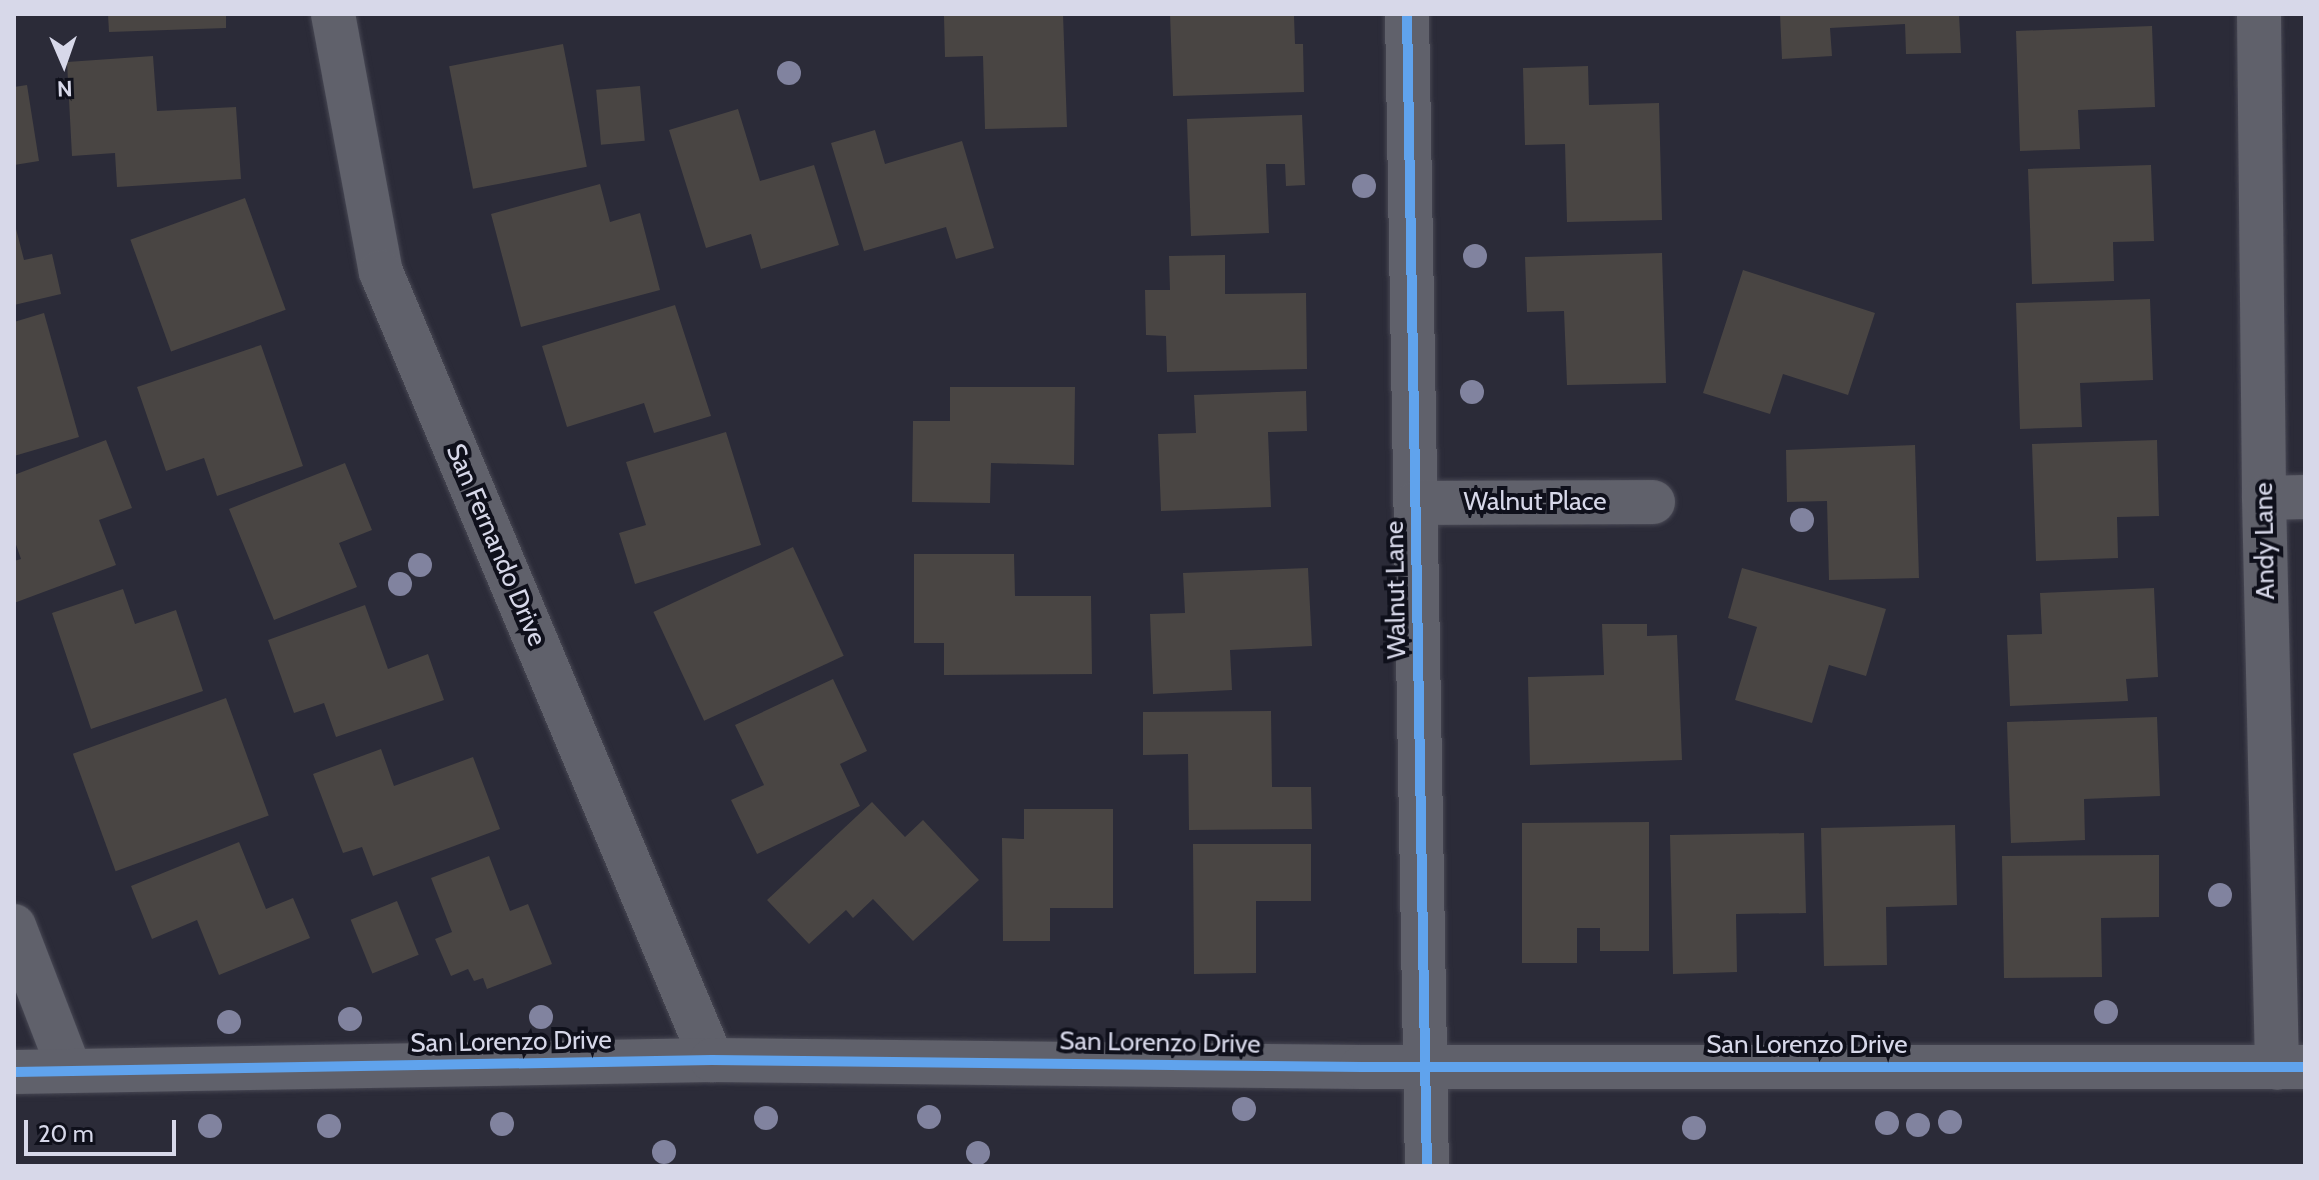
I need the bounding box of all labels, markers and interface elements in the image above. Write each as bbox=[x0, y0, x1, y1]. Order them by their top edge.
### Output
north arrow bbox=[24, 24, 104, 104]
text: N bbox=[57, 75, 73, 102]
street label: San Fernando Drive bbox=[439, 439, 553, 651]
street label: Andy Lane bbox=[2248, 482, 2282, 600]
street label: Walnut Place bbox=[1463, 486, 1607, 518]
street label: Walnut Lane bbox=[1379, 521, 1413, 659]
street label: San Lorenzo Drive bbox=[410, 1025, 612, 1059]
street label: San Lorenzo Drive bbox=[1059, 1026, 1261, 1060]
street label: San Lorenzo Drive bbox=[1706, 1029, 1908, 1061]
scale bar bbox=[28, 1104, 180, 1154]
text: 20 m bbox=[38, 1119, 94, 1148]

